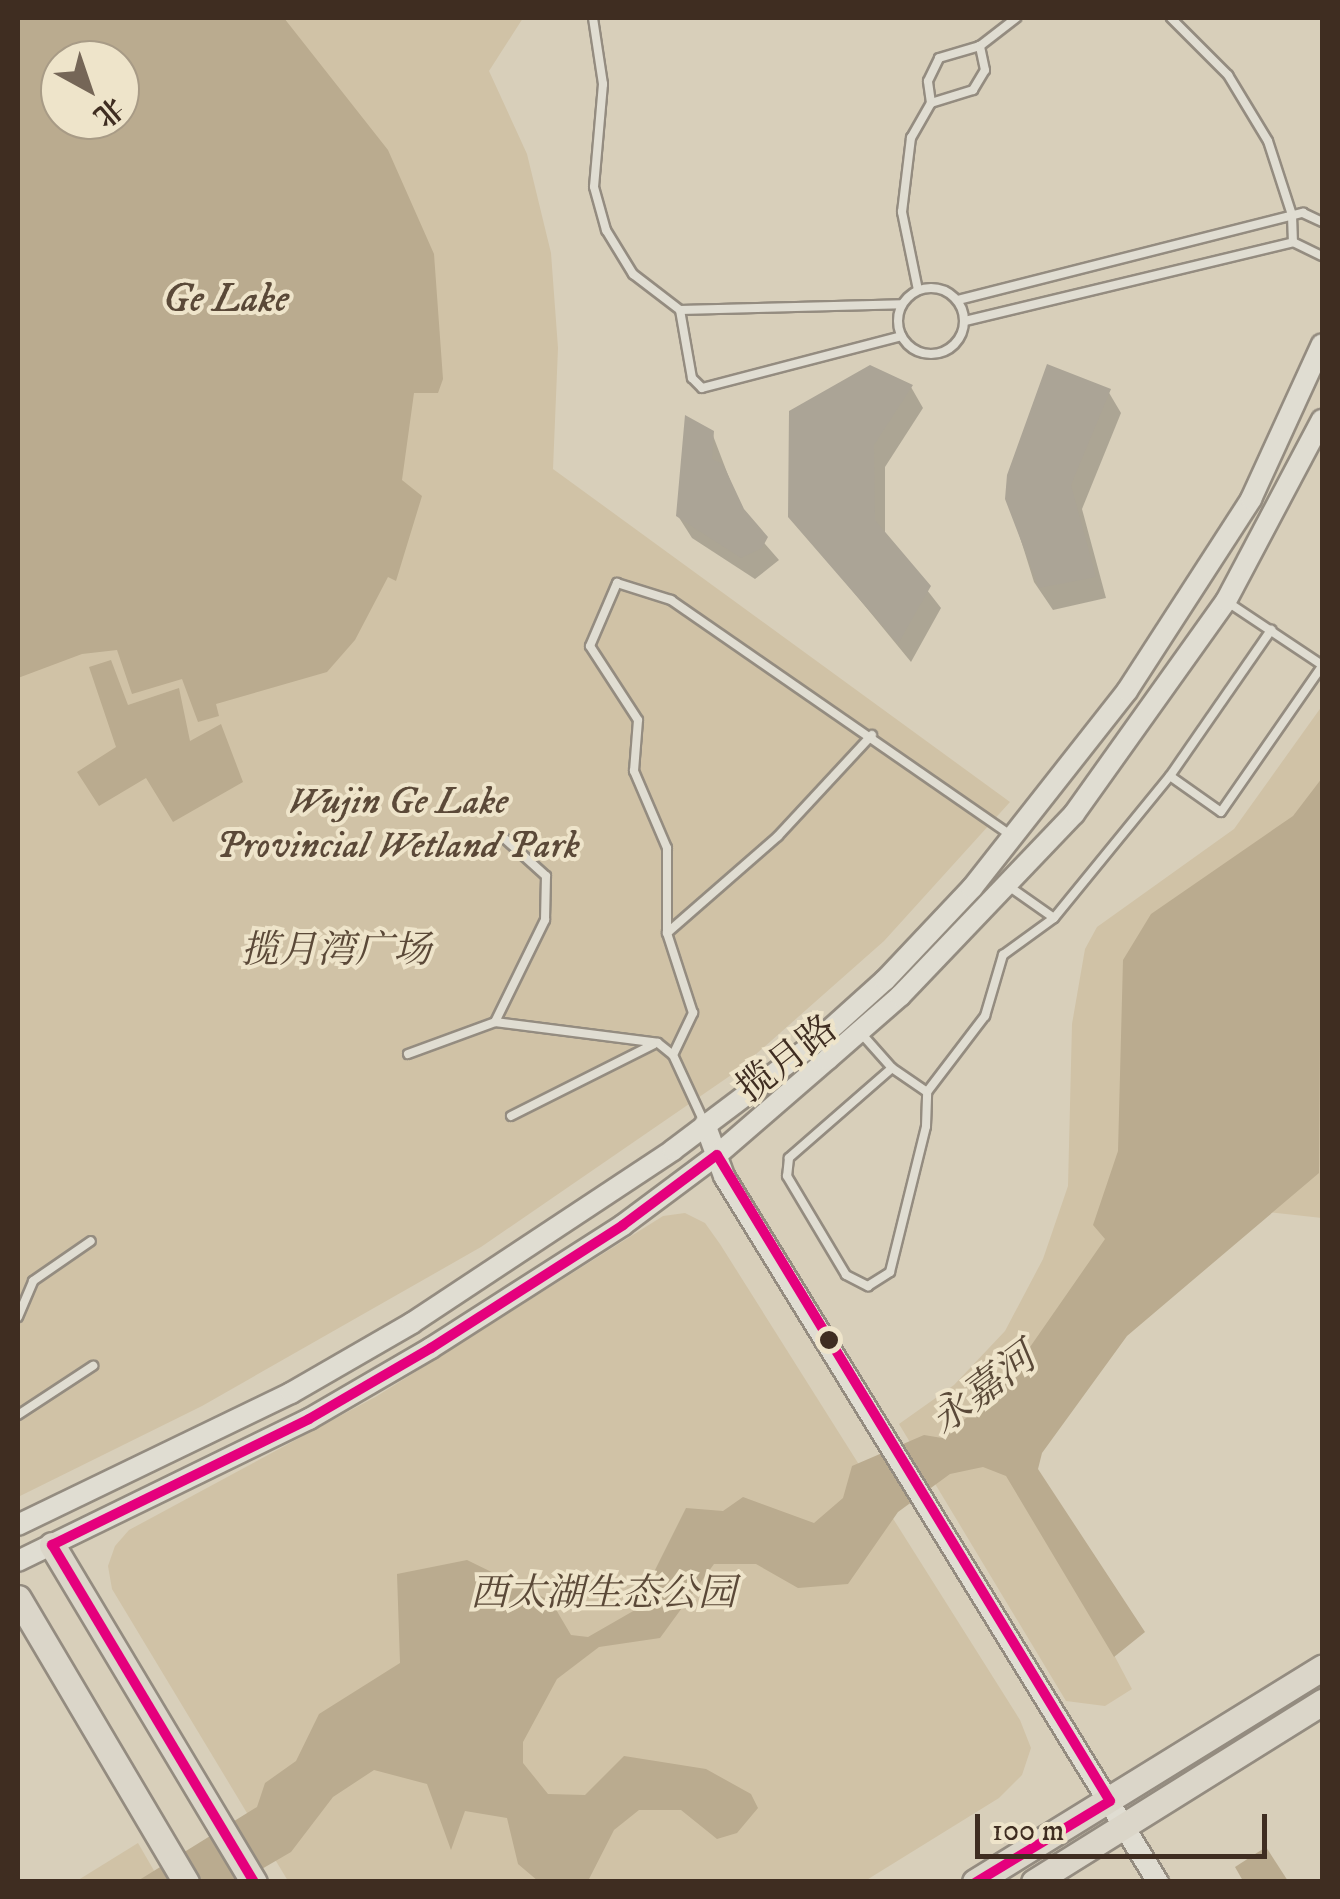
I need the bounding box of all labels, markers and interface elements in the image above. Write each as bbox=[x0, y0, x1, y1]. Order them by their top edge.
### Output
north arrow bbox=[40, 40, 140, 140]
text: 北 bbox=[86, 89, 130, 134]
water label: Ge Lake bbox=[163, 276, 289, 324]
park label: Wujin Ge Lake Provincial Wetland Park bbox=[216, 780, 580, 869]
park label: 揽月湾广场 bbox=[241, 929, 431, 975]
street label: 揽月路 bbox=[729, 1007, 847, 1113]
unlabelled marker bbox=[819, 1330, 839, 1350]
water label: 永嘉河 bbox=[922, 1335, 1046, 1445]
park label: 西太湖生态公园 bbox=[470, 1572, 736, 1618]
scale bar bbox=[980, 1794, 1272, 1856]
text: 100 m bbox=[992, 1813, 1064, 1850]

